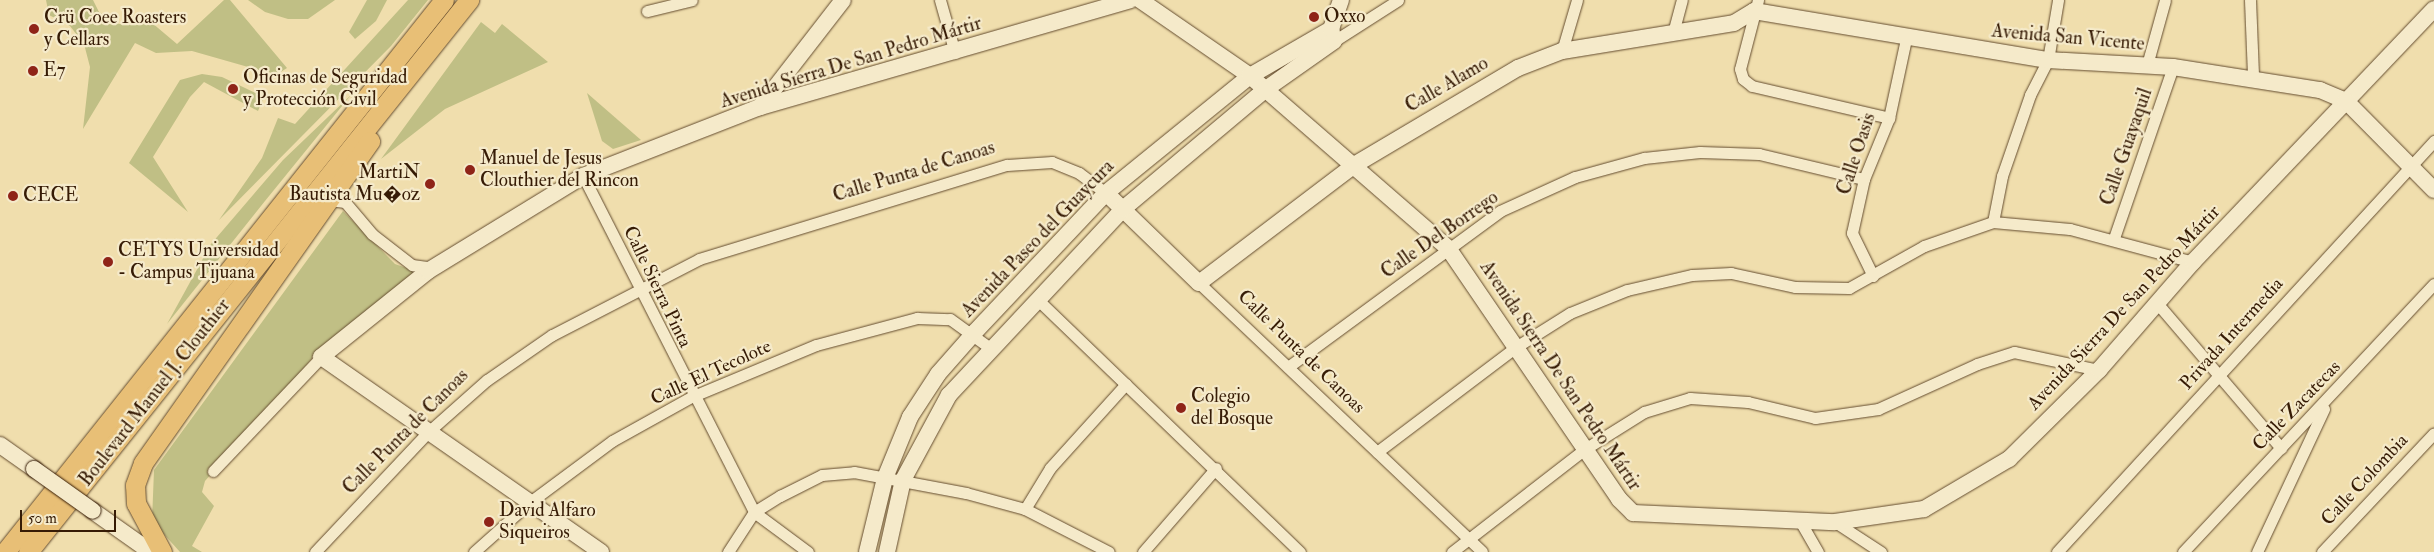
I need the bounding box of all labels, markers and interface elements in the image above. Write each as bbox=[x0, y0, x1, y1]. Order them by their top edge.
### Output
place label: Oxxo bbox=[1324, 6, 1365, 28]
place label: Crü Coee Roasters y Cellars bbox=[44, 7, 186, 51]
marker: Oxxo bbox=[1308, 11, 1320, 23]
street label: Avenida Sierra De San Pedro Mártir bbox=[718, 12, 984, 114]
street label: Avenida San Vicente bbox=[1991, 20, 2145, 56]
marker: Crü Coee Roasters y Cellars bbox=[28, 23, 40, 35]
street label: Calle Alamo bbox=[1402, 52, 1492, 118]
place label: E7 bbox=[43, 60, 65, 82]
marker: E7 bbox=[27, 65, 39, 77]
place label: Oficinas de Seguridad y Protección Civil bbox=[243, 67, 407, 111]
marker: Oficinas de Seguridad y Protección Civil bbox=[227, 83, 239, 95]
street label: Calle Guayaquil bbox=[2096, 85, 2158, 209]
street label: Calle Oasis bbox=[1833, 110, 1881, 198]
street label: Calle Punta de Canoas bbox=[830, 137, 998, 207]
place label: Manuel de Jesus Clouthier del Rincon bbox=[480, 148, 639, 192]
street label: Avenida Paseo del Guaycura bbox=[957, 156, 1119, 322]
place label: MartiN Bautista Mu�oz bbox=[289, 162, 420, 206]
marker: Manuel de Jesus Clouthier del Rincon bbox=[464, 164, 476, 176]
marker: MartiN Bautista Mu�oz bbox=[424, 178, 436, 190]
place label: CECE bbox=[23, 185, 78, 207]
street label: Calle Del Borrego bbox=[1377, 186, 1503, 284]
marker: CECE bbox=[7, 190, 19, 202]
street label: Avenida Sierra De San Pedro Mártir bbox=[2023, 201, 2225, 415]
street label: Calle Sierra Pinta bbox=[618, 223, 696, 351]
place label: CETYS Universidad - Campus Tijuana bbox=[118, 240, 279, 284]
marker: CETYS Universidad - Campus Tijuana bbox=[102, 256, 114, 268]
street label: Avenida Sierra De San Pedro Mártir bbox=[1475, 257, 1645, 495]
street label: Privada Intermedia bbox=[2176, 273, 2288, 395]
street label: Calle Punta de Canoas bbox=[1233, 285, 1369, 419]
street label: Boulevard Manuel J. Clouthier bbox=[75, 295, 235, 491]
street label: Calle El Tecolote bbox=[647, 335, 775, 411]
street label: Calle Zacatecas bbox=[2248, 356, 2346, 456]
street label: Calle Punta de Canoas bbox=[339, 365, 473, 499]
place label: Colegio del Bosque bbox=[1191, 386, 1273, 430]
marker: Colegio del Bosque bbox=[1175, 402, 1187, 414]
street label: Calle Colombia bbox=[2317, 429, 2413, 531]
scale bar bbox=[22, 500, 119, 532]
place label: David Alfaro Siqueiros bbox=[499, 500, 596, 544]
text: 50 m bbox=[28, 509, 57, 528]
marker: David Alfaro Siqueiros bbox=[483, 516, 495, 528]

